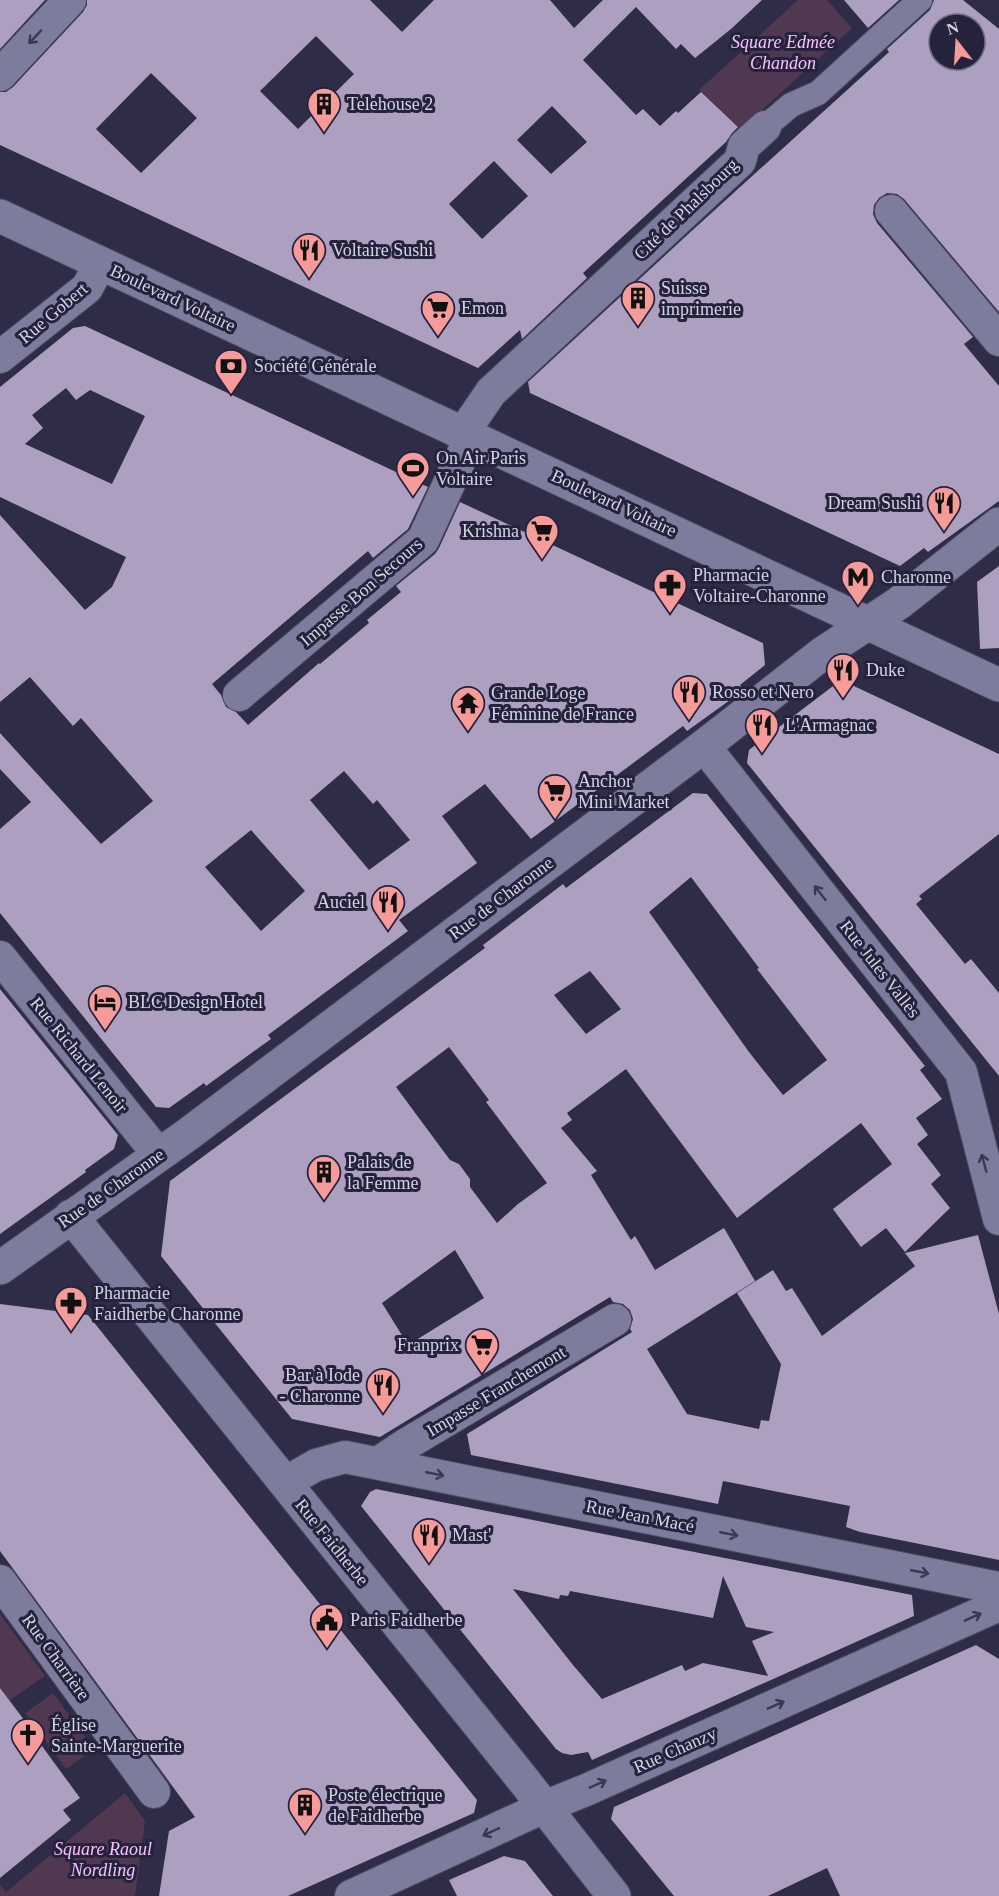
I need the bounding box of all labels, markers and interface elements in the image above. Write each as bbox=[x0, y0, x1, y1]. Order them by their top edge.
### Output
north arrow bbox=[927, 12, 987, 72]
text: N bbox=[945, 18, 961, 38]
one-way arrow bbox=[28, 30, 42, 45]
park label: Square Edmée Chandon bbox=[731, 32, 835, 73]
building icon: Telehouse 2 bbox=[306, 86, 342, 133]
place label: Telehouse 2 bbox=[347, 94, 433, 114]
street label: Cité de Phalsbourg bbox=[630, 154, 742, 264]
restaurant icon: Voltaire Sushi bbox=[291, 232, 327, 279]
place label: Voltaire Sushi bbox=[332, 240, 433, 260]
street label: Boulevard Voltaire bbox=[107, 260, 239, 336]
place label: Suisse imprimerie bbox=[661, 278, 741, 319]
street label: Rue Gobert bbox=[15, 279, 91, 347]
building icon: Suisse imprimerie bbox=[620, 280, 656, 327]
supermarket icon: Emon bbox=[420, 290, 456, 337]
place label: Emon bbox=[461, 298, 504, 318]
bank icon: Société Générale bbox=[213, 348, 249, 395]
place label: Société Générale bbox=[254, 356, 376, 376]
place label: On Air Paris Voltaire bbox=[436, 448, 526, 489]
sports icon: On Air Paris Voltaire bbox=[395, 450, 431, 497]
street label: Boulevard Voltaire bbox=[548, 465, 680, 541]
restaurant icon: Dream Sushi bbox=[926, 485, 962, 532]
place label: Dream Sushi bbox=[828, 493, 921, 513]
supermarket icon: Krishna bbox=[524, 513, 560, 560]
place label: Krishna bbox=[462, 521, 519, 541]
street label: Impasse Bon Secours bbox=[296, 534, 426, 650]
metro station icon: Charonne bbox=[840, 559, 876, 606]
place label: Pharmacie Voltaire-Charonne bbox=[693, 565, 826, 606]
pharmacy icon: Pharmacie Voltaire-Charonne bbox=[652, 567, 688, 614]
place label: Charonne bbox=[881, 567, 951, 587]
restaurant icon: Duke bbox=[825, 652, 861, 699]
place label: Duke bbox=[866, 660, 905, 680]
restaurant icon: Rosso et Nero bbox=[671, 674, 707, 721]
place label: Rosso et Nero bbox=[712, 682, 814, 702]
place label: Grande Loge Féminine de France bbox=[491, 683, 634, 724]
temple icon: Grande Loge Féminine de France bbox=[450, 685, 486, 732]
restaurant icon: L'Armagnac bbox=[744, 707, 780, 754]
place label: L'Armagnac bbox=[785, 715, 874, 735]
place label: Anchor Mini Market bbox=[578, 771, 670, 812]
supermarket icon: Anchor Mini Market bbox=[537, 773, 573, 820]
street label: Rue de Charonne bbox=[445, 852, 557, 944]
restaurant icon: Auciel bbox=[370, 884, 406, 931]
one-way arrow bbox=[814, 886, 827, 902]
place label: Auciel bbox=[317, 892, 365, 912]
street label: Rue Jules Vallès bbox=[836, 916, 924, 1022]
hotel icon: BLC Design Hotel bbox=[87, 984, 123, 1031]
place label: BLC Design Hotel bbox=[128, 992, 263, 1012]
street label: Rue Richard Lenoir bbox=[26, 993, 132, 1117]
street label: Rue de Charonne bbox=[54, 1144, 168, 1232]
place label: Palais de la Femme bbox=[347, 1152, 418, 1193]
one-way arrow bbox=[978, 1153, 990, 1172]
building icon: Palais de la Femme bbox=[306, 1154, 342, 1201]
place label: Pharmacie Faidherbe Charonne bbox=[94, 1283, 240, 1324]
pharmacy icon: Pharmacie Faidherbe Charonne bbox=[53, 1285, 89, 1332]
supermarket icon: Franprix bbox=[464, 1327, 500, 1374]
place label: Franprix bbox=[397, 1335, 459, 1355]
street label: Impasse Franchemont bbox=[423, 1342, 569, 1440]
place label: Bar à Iode - Charonne bbox=[280, 1365, 360, 1406]
restaurant icon: Bar à Iode - Charonne bbox=[365, 1367, 401, 1414]
one-way arrow bbox=[425, 1469, 444, 1481]
street label: Rue Faidherbe bbox=[291, 1495, 373, 1589]
street label: Rue Jean Macé bbox=[584, 1496, 696, 1536]
restaurant icon: Mast' bbox=[411, 1517, 447, 1564]
place label: Mast' bbox=[452, 1525, 491, 1545]
one-way arrow bbox=[719, 1529, 739, 1540]
one-way arrow bbox=[910, 1567, 930, 1578]
public building icon: Paris Faidherbe bbox=[309, 1602, 345, 1649]
street label: Rue Charrière bbox=[18, 1610, 94, 1704]
place label: Paris Faidherbe bbox=[350, 1610, 462, 1630]
one-way arrow bbox=[964, 1610, 982, 1622]
one-way arrow bbox=[766, 1699, 785, 1710]
place label: Église Sainte-Marguerite bbox=[51, 1714, 182, 1756]
church icon: Église Sainte-Marguerite bbox=[10, 1717, 46, 1764]
street label: Rue Chanzy bbox=[631, 1723, 719, 1777]
one-way arrow bbox=[589, 1778, 607, 1789]
place label: Poste électrique de Faidherbe bbox=[328, 1785, 442, 1826]
building icon: Poste électrique de Faidherbe bbox=[287, 1787, 323, 1834]
one-way arrow bbox=[483, 1827, 501, 1838]
park label: Square Raoul Nordling bbox=[54, 1839, 152, 1880]

